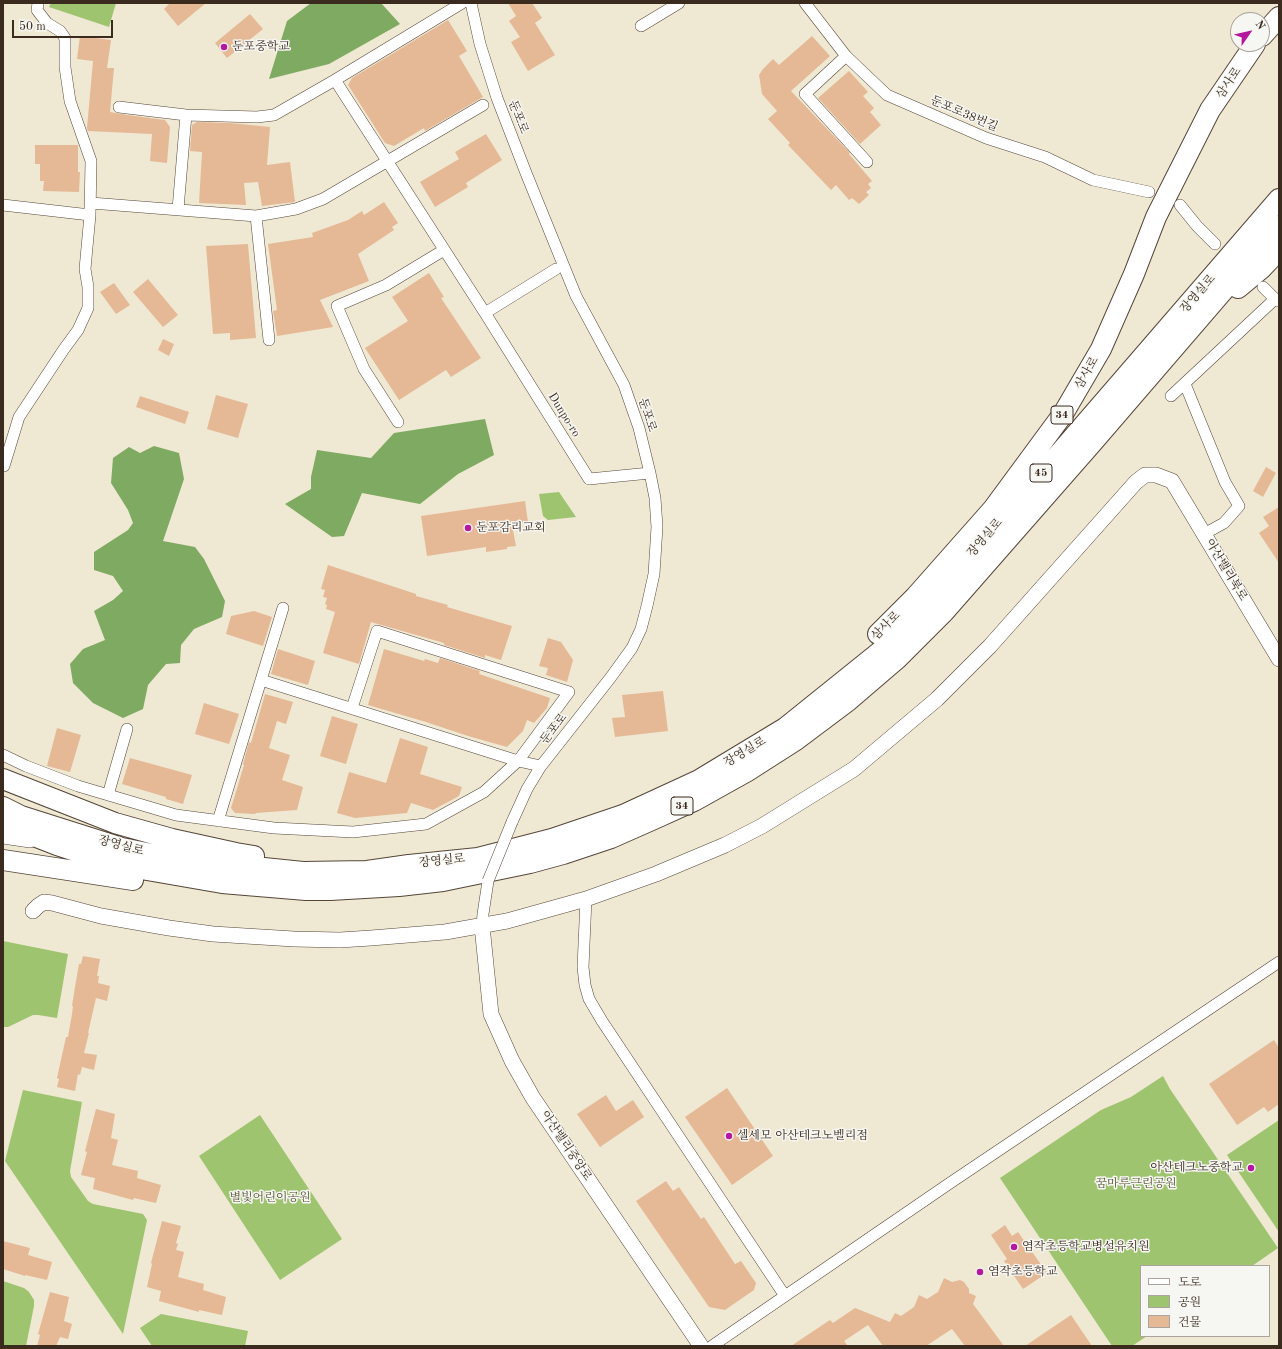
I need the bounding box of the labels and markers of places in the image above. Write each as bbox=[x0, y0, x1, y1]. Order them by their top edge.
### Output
place label: 둔포중학교 bbox=[232, 40, 290, 54]
marker: 둔포중학교 bbox=[219, 42, 229, 52]
place label: 둔포감리교회 bbox=[476, 521, 546, 535]
marker: 둔포감리교회 bbox=[463, 523, 473, 533]
place label: 셀세모 아산테크노벨리점 bbox=[737, 1129, 868, 1143]
marker: 셀세모 아산테크노벨리점 bbox=[724, 1131, 734, 1141]
place label: 아산테크노중학교 bbox=[1150, 1161, 1243, 1175]
marker: 아산테크노중학교 bbox=[1246, 1163, 1256, 1173]
place label: 염작초등학교병설유치원 bbox=[1022, 1240, 1150, 1254]
marker: 염작초등학교병설유치원 bbox=[1009, 1242, 1019, 1252]
place label: 염작초등학교 bbox=[988, 1265, 1058, 1279]
marker: 염작초등학교 bbox=[975, 1267, 985, 1277]

